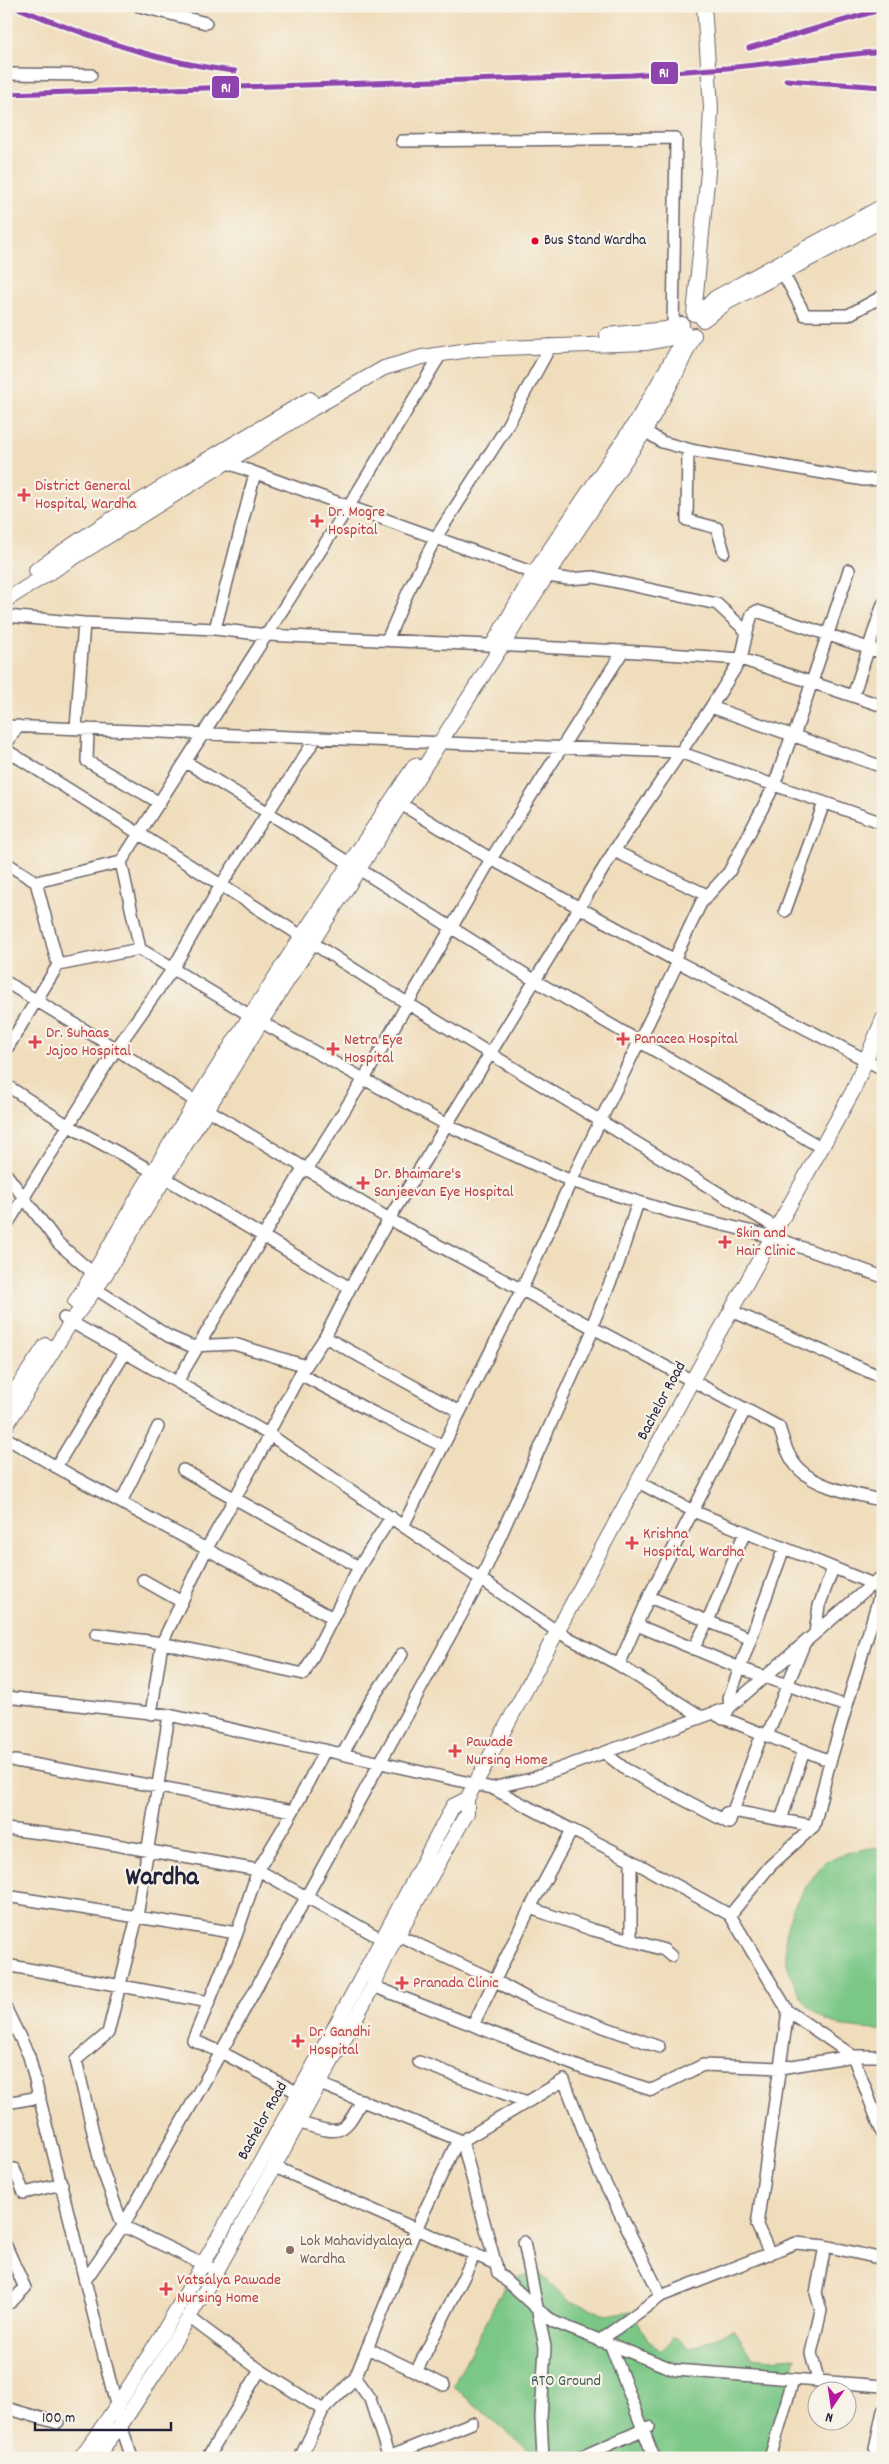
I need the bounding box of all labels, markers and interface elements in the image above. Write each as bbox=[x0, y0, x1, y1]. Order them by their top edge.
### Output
line badge: R1 bbox=[650, 61, 679, 85]
text: R1 bbox=[659, 64, 669, 84]
line badge: R1 bbox=[211, 75, 240, 99]
text: R1 bbox=[221, 79, 231, 99]
place label: Bus Stand Wardha bbox=[544, 230, 647, 252]
marker: Bus Stand Wardha bbox=[530, 236, 540, 246]
place label: District General Hospital, Wardha bbox=[35, 475, 137, 516]
marker: District General Hospital, Wardha bbox=[17, 488, 31, 502]
place label: Dr. Mogre Hospital bbox=[328, 501, 385, 542]
marker: Dr. Mogre Hospital bbox=[310, 514, 324, 528]
place label: Dr. Suhaas Jajoo Hospital bbox=[46, 1022, 131, 1063]
place label: Panacea Hospital bbox=[634, 1028, 738, 1051]
place label: Netra Eye Hospital bbox=[344, 1029, 403, 1070]
marker: Panacea Hospital bbox=[616, 1032, 630, 1046]
marker: Dr. Suhaas Jajoo Hospital bbox=[28, 1035, 42, 1049]
marker: Netra Eye Hospital bbox=[326, 1042, 340, 1056]
place label: Dr. Bhaimare's Sanjeevan Eye Hospital bbox=[374, 1163, 514, 1204]
marker: Dr. Bhaimare's Sanjeevan Eye Hospital bbox=[356, 1176, 370, 1190]
place label: Skin and Hair Clinic bbox=[736, 1222, 796, 1263]
marker: Skin and Hair Clinic bbox=[718, 1235, 732, 1249]
street label: Bachelor Road bbox=[632, 1357, 692, 1445]
place label: Krishna Hospital, Wardha bbox=[643, 1523, 745, 1564]
marker: Krishna Hospital, Wardha bbox=[625, 1536, 639, 1550]
place label: Pawade Nursing Home bbox=[466, 1731, 548, 1772]
marker: Pawade Nursing Home bbox=[448, 1744, 462, 1758]
district label: Wardha bbox=[125, 1860, 199, 1897]
place label: Pranada Clinic bbox=[413, 1972, 499, 1995]
marker: Pranada Clinic bbox=[395, 1976, 409, 1990]
place label: Dr. Gandhi Hospital bbox=[309, 2021, 370, 2062]
marker: Dr. Gandhi Hospital bbox=[291, 2034, 305, 2048]
street label: Bachelor Road bbox=[232, 2078, 294, 2164]
place label: Lok Mahavidyalaya Wardha bbox=[300, 2230, 412, 2271]
marker: Lok Mahavidyalaya Wardha bbox=[284, 2244, 296, 2256]
place label: Vatsalya Pawade Nursing Home bbox=[177, 2269, 281, 2310]
marker: Vatsalya Pawade Nursing Home bbox=[159, 2282, 173, 2296]
park label: RTO Ground bbox=[531, 2370, 601, 2393]
north arrow bbox=[806, 2382, 856, 2432]
scale bar bbox=[35, 2399, 171, 2431]
text: N bbox=[824, 2406, 835, 2427]
text: 100 m bbox=[42, 2408, 75, 2430]

